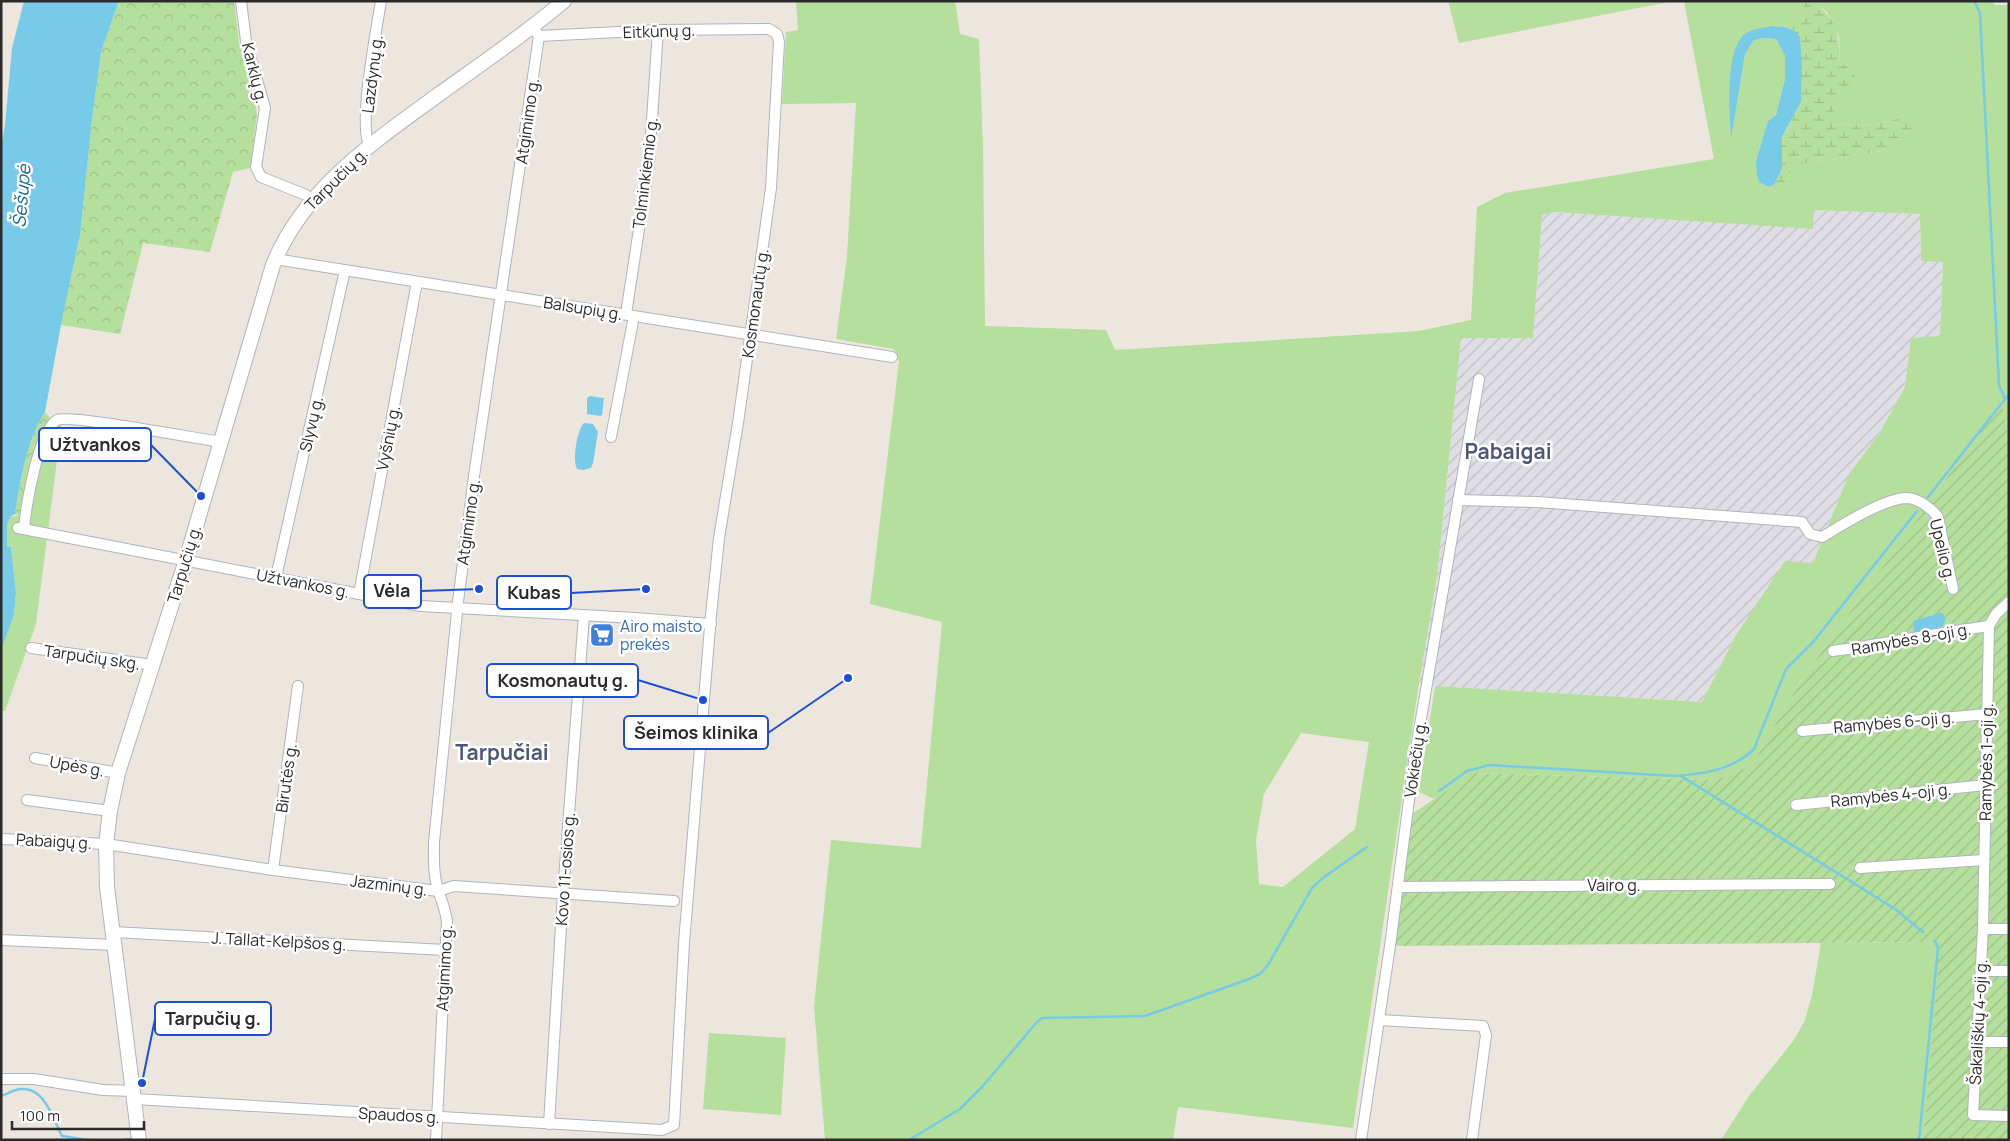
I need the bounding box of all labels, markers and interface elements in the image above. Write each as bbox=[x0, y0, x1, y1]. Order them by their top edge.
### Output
street label: Eitkūnų g. bbox=[622, 19, 696, 43]
street label: Lazdynų g. bbox=[356, 34, 388, 114]
street label: Karklų g. bbox=[237, 40, 273, 106]
street label: Atgimimo g. bbox=[510, 77, 544, 165]
street label: Tolminkiemio g. bbox=[627, 116, 663, 230]
street label: Tarpučių g. bbox=[300, 143, 372, 215]
water label: Šešupė bbox=[6, 162, 36, 228]
street label: Kosmonautų g. bbox=[736, 247, 774, 359]
street label: Balsupių g. bbox=[542, 291, 624, 325]
street label: Slyvų g. bbox=[294, 394, 328, 454]
street label: Vyšnių g. bbox=[371, 404, 405, 472]
callout: Užtvankos bbox=[39, 428, 151, 461]
text: Užtvankos bbox=[49, 432, 141, 456]
district label: Pabaigai bbox=[1464, 437, 1552, 465]
street label: Atgimimo g. bbox=[451, 478, 485, 566]
street label: Upelio g. bbox=[1925, 516, 1961, 584]
street label: Tarpučių g. bbox=[162, 522, 206, 606]
street label: Užtvankos g. bbox=[255, 563, 351, 603]
callout: Vėla bbox=[364, 575, 421, 608]
callout: Kubas bbox=[497, 576, 571, 609]
text: Vėla bbox=[374, 578, 410, 602]
text: Kubas bbox=[507, 580, 561, 604]
place label: Airo maisto prekės bbox=[620, 615, 702, 655]
street label: Ramybės 8-oji g. bbox=[1849, 618, 1973, 660]
supermarket icon: Airo maisto prekės bbox=[589, 622, 615, 648]
street label: Tarpučių skg. bbox=[42, 639, 142, 675]
callout: Kosmonautų g. bbox=[487, 664, 638, 697]
text: Kosmonautų g. bbox=[498, 668, 628, 692]
street label: Ramybės 1-oji g. bbox=[1974, 703, 1998, 821]
street label: Ramybės 6-oji g. bbox=[1832, 706, 1956, 738]
callout: Šeimos klinika bbox=[624, 716, 768, 749]
street label: Vokiečių g. bbox=[1399, 719, 1431, 799]
text: Šeimos klinika bbox=[634, 720, 758, 744]
district label: Tarpučiai bbox=[455, 738, 549, 766]
street label: Birutės g. bbox=[270, 742, 302, 814]
street label: Upės g. bbox=[48, 750, 106, 782]
street label: Ramybės 4-oji g. bbox=[1830, 778, 1952, 812]
street label: Kovo 11-osios g. bbox=[550, 812, 580, 926]
street label: Pabaigų g. bbox=[15, 828, 93, 854]
street label: Jazminų g. bbox=[349, 869, 429, 901]
street label: Vairo g. bbox=[1587, 874, 1641, 896]
street label: Atgimimo g. bbox=[431, 924, 457, 1012]
street label: J. Tallat-Kelpšos g. bbox=[211, 926, 347, 956]
street label: Šakališkių 4-oji g. bbox=[1964, 959, 1992, 1085]
callout: Tarpučių g. bbox=[155, 1002, 271, 1035]
text: Tarpučių g. bbox=[165, 1006, 261, 1030]
scale bar bbox=[12, 1098, 145, 1130]
street label: Spaudos g. bbox=[358, 1102, 440, 1128]
text: 100 m bbox=[20, 1105, 60, 1126]

